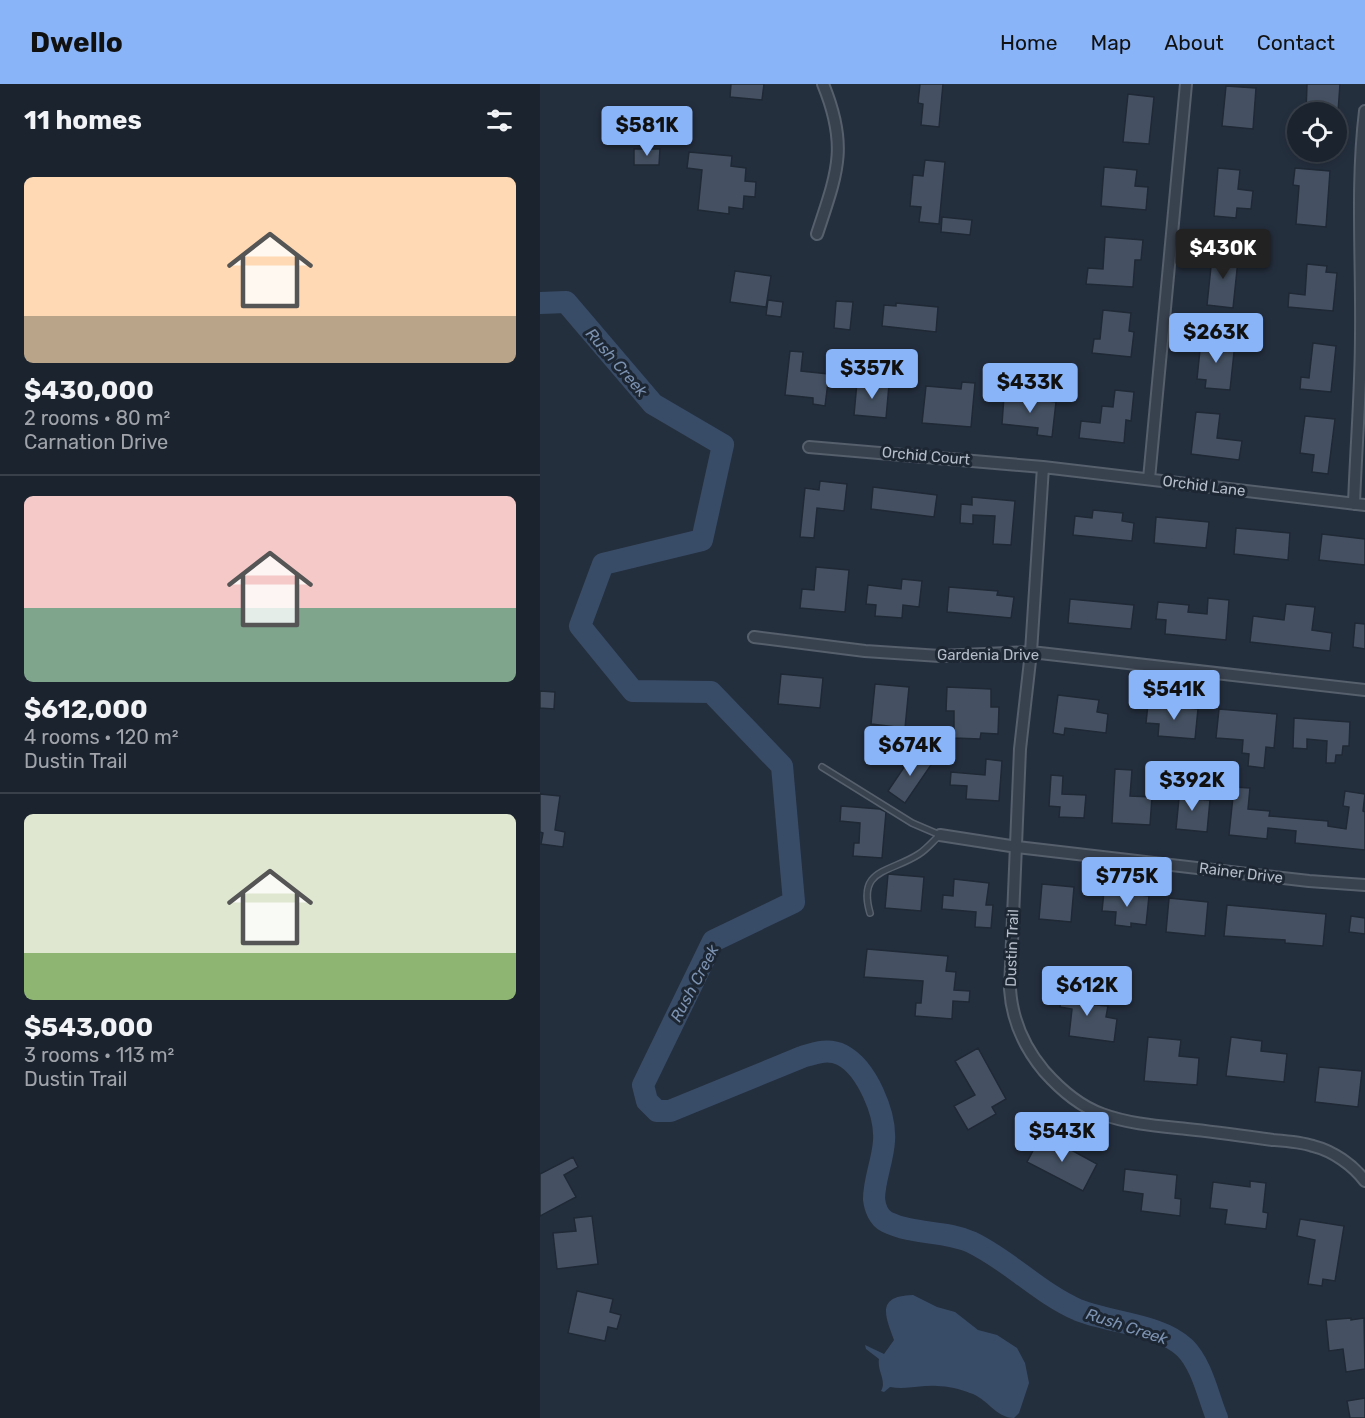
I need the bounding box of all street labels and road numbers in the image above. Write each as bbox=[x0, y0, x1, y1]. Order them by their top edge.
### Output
street label: Orchid Court bbox=[881, 443, 971, 469]
street label: Orchid Lane bbox=[1161, 472, 1247, 500]
street label: Gardenia Drive bbox=[937, 646, 1039, 664]
street label: Rainer Drive bbox=[1198, 859, 1284, 887]
street label: Dustin Trail bbox=[1002, 909, 1022, 987]

